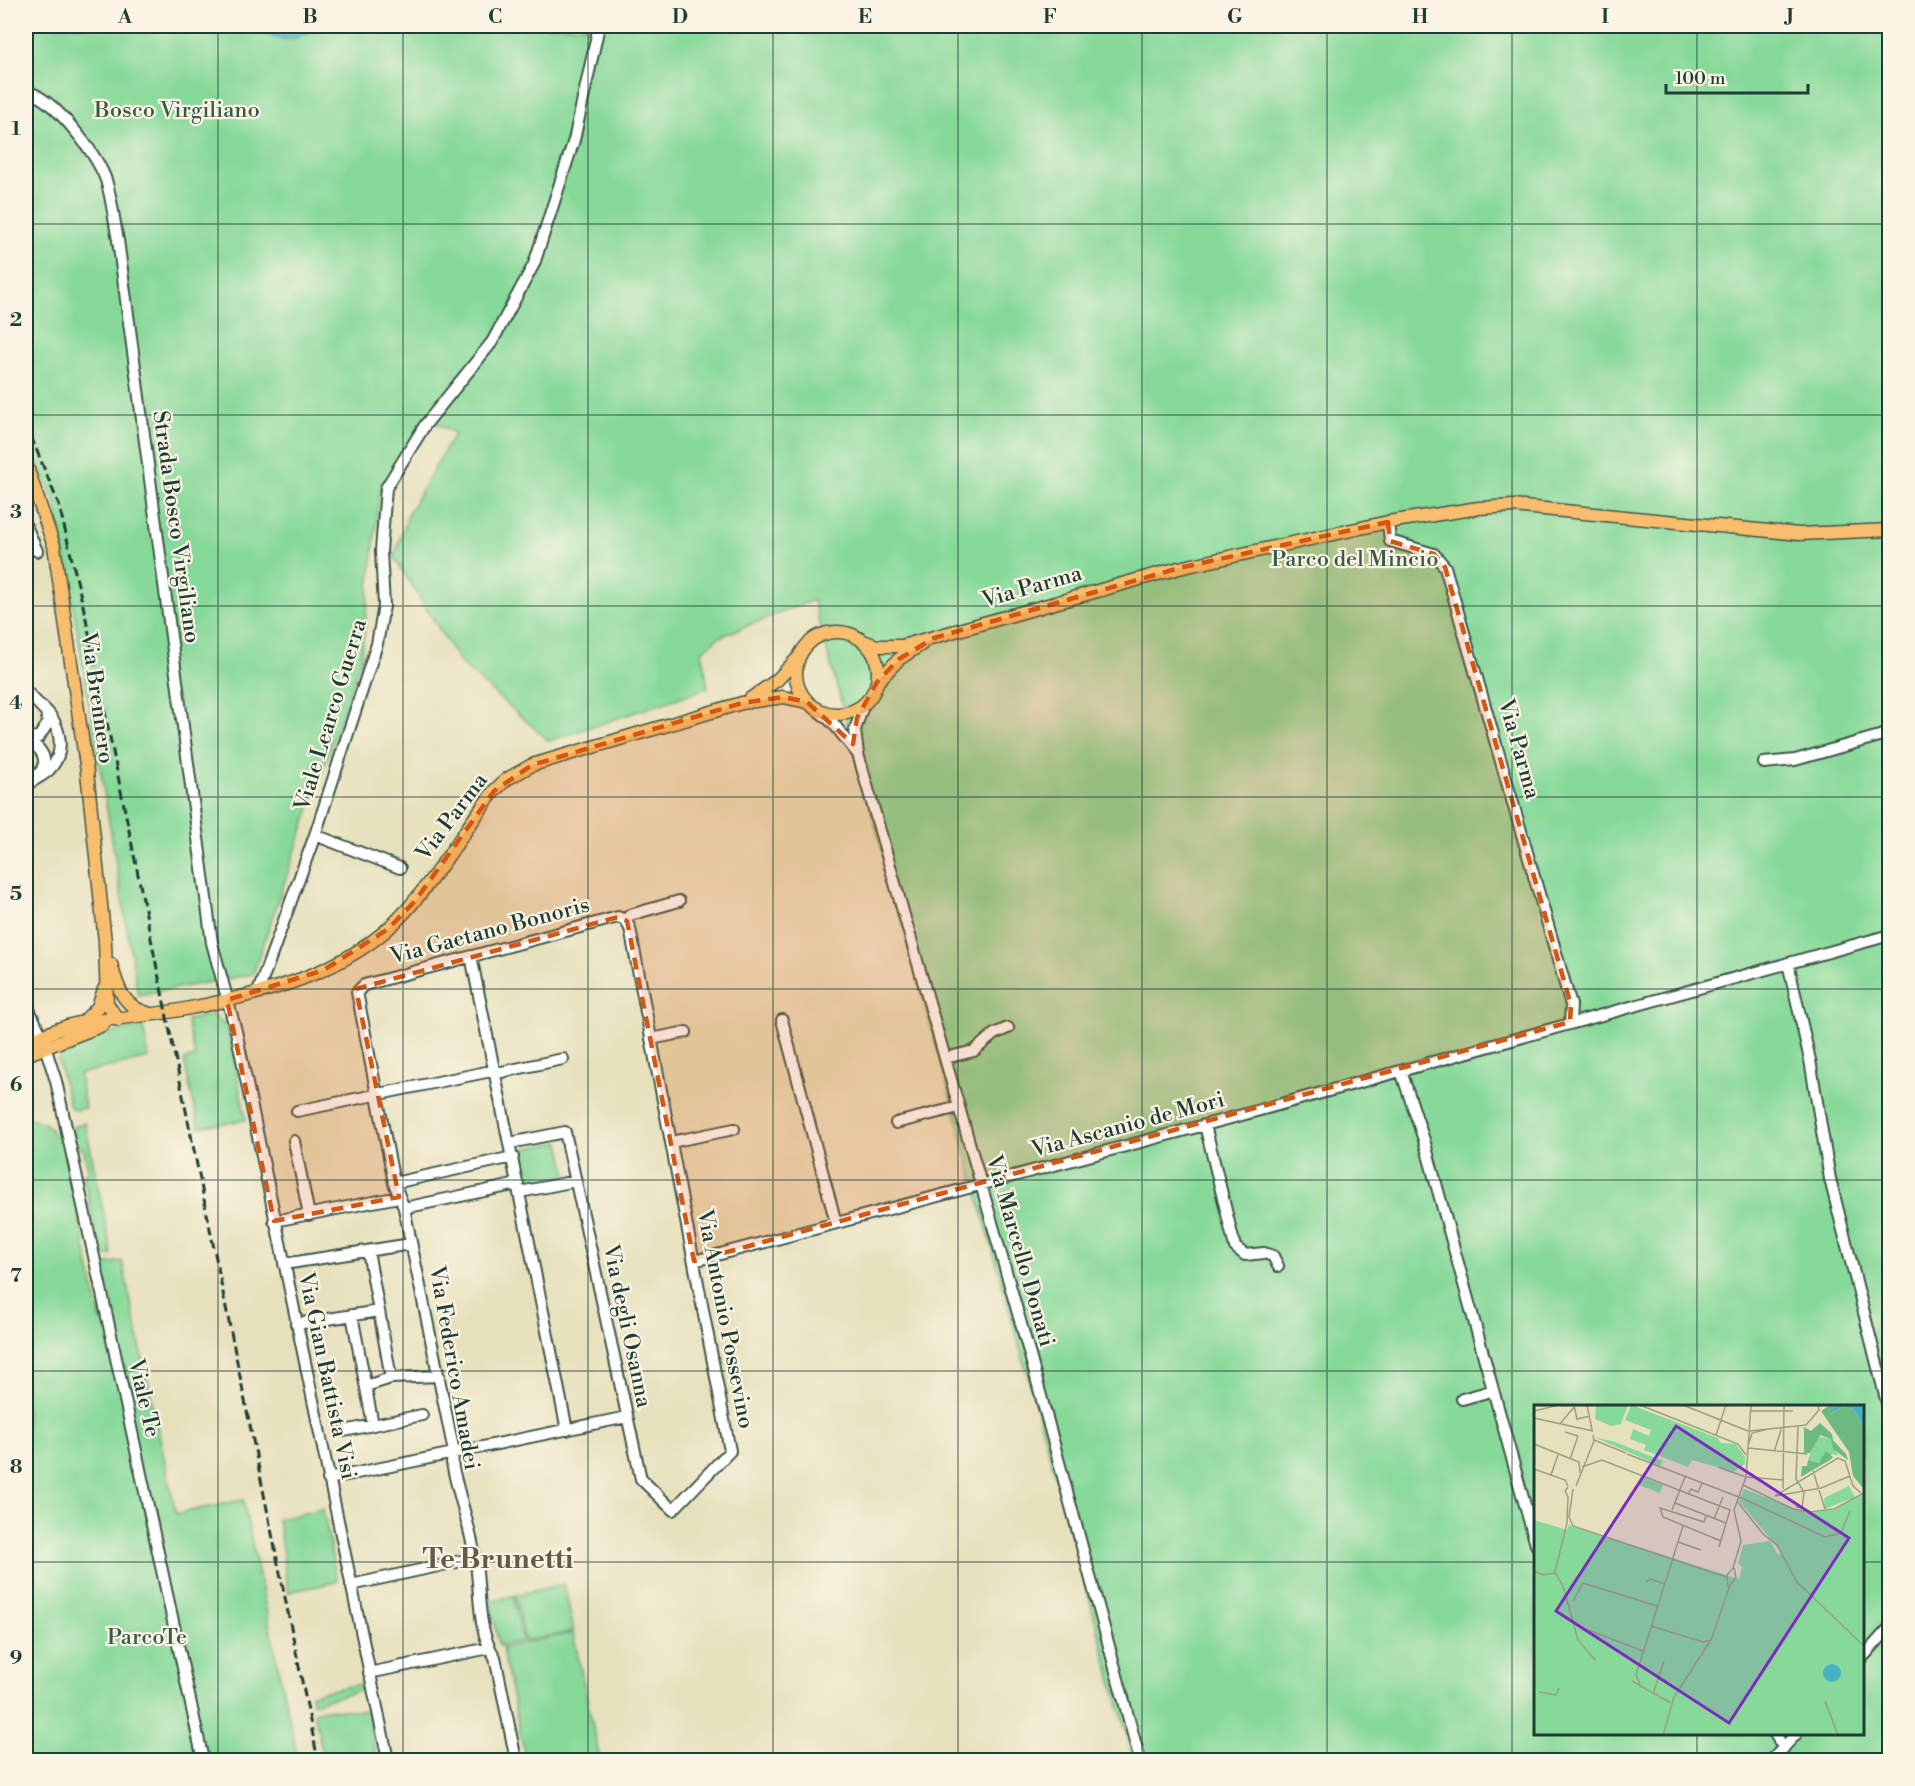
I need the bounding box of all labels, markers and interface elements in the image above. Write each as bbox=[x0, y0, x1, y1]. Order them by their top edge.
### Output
text: A bbox=[117, 5, 133, 30]
text: B bbox=[302, 5, 318, 30]
text: C bbox=[488, 5, 502, 30]
text: D bbox=[672, 5, 688, 30]
text: E bbox=[858, 5, 872, 30]
text: F bbox=[1043, 5, 1057, 30]
text: G bbox=[1227, 5, 1243, 30]
text: H bbox=[1412, 5, 1429, 30]
text: I bbox=[1601, 5, 1609, 30]
text: J bbox=[1783, 5, 1794, 30]
scale bar bbox=[1666, 57, 1808, 95]
text: 100 m bbox=[1675, 67, 1726, 90]
park label: Bosco Virgiliano bbox=[93, 97, 260, 124]
text: 1 bbox=[11, 117, 21, 142]
text: 2 bbox=[10, 308, 22, 333]
street label: Strada Bosco Virgiliano bbox=[146, 409, 206, 645]
text: 3 bbox=[10, 500, 22, 525]
park label: Parco del Mincio bbox=[1271, 546, 1439, 573]
street label: Via Parma bbox=[978, 560, 1086, 614]
street label: Viale Learco Guerra bbox=[289, 615, 373, 815]
street label: Via Brennero bbox=[74, 630, 120, 765]
text: 4 bbox=[9, 691, 23, 716]
street label: Via Parma bbox=[1492, 695, 1546, 803]
street label: Via Parma bbox=[410, 767, 494, 867]
text: 5 bbox=[10, 882, 22, 907]
street label: Via Gaetano Bonoris bbox=[386, 891, 593, 971]
text: 6 bbox=[10, 1073, 23, 1098]
street label: Via Ascanio de Mori bbox=[1028, 1086, 1228, 1164]
street label: Via Marcello Donati bbox=[979, 1151, 1060, 1350]
street label: Via Antonio Possevino bbox=[690, 1206, 759, 1431]
street label: Via degli Osanna bbox=[596, 1241, 658, 1411]
street label: Via Federico Amadei bbox=[423, 1263, 485, 1472]
text: 7 bbox=[10, 1264, 22, 1289]
street label: Via Gian Battista Visi bbox=[292, 1269, 362, 1482]
street label: Viale Te bbox=[122, 1355, 166, 1440]
inset map bbox=[1534, 1405, 1864, 1735]
text: 8 bbox=[10, 1455, 23, 1480]
district label: Te Brunetti bbox=[422, 1542, 574, 1577]
park label: ParcoTe bbox=[107, 1624, 187, 1651]
text: 9 bbox=[10, 1646, 22, 1671]

